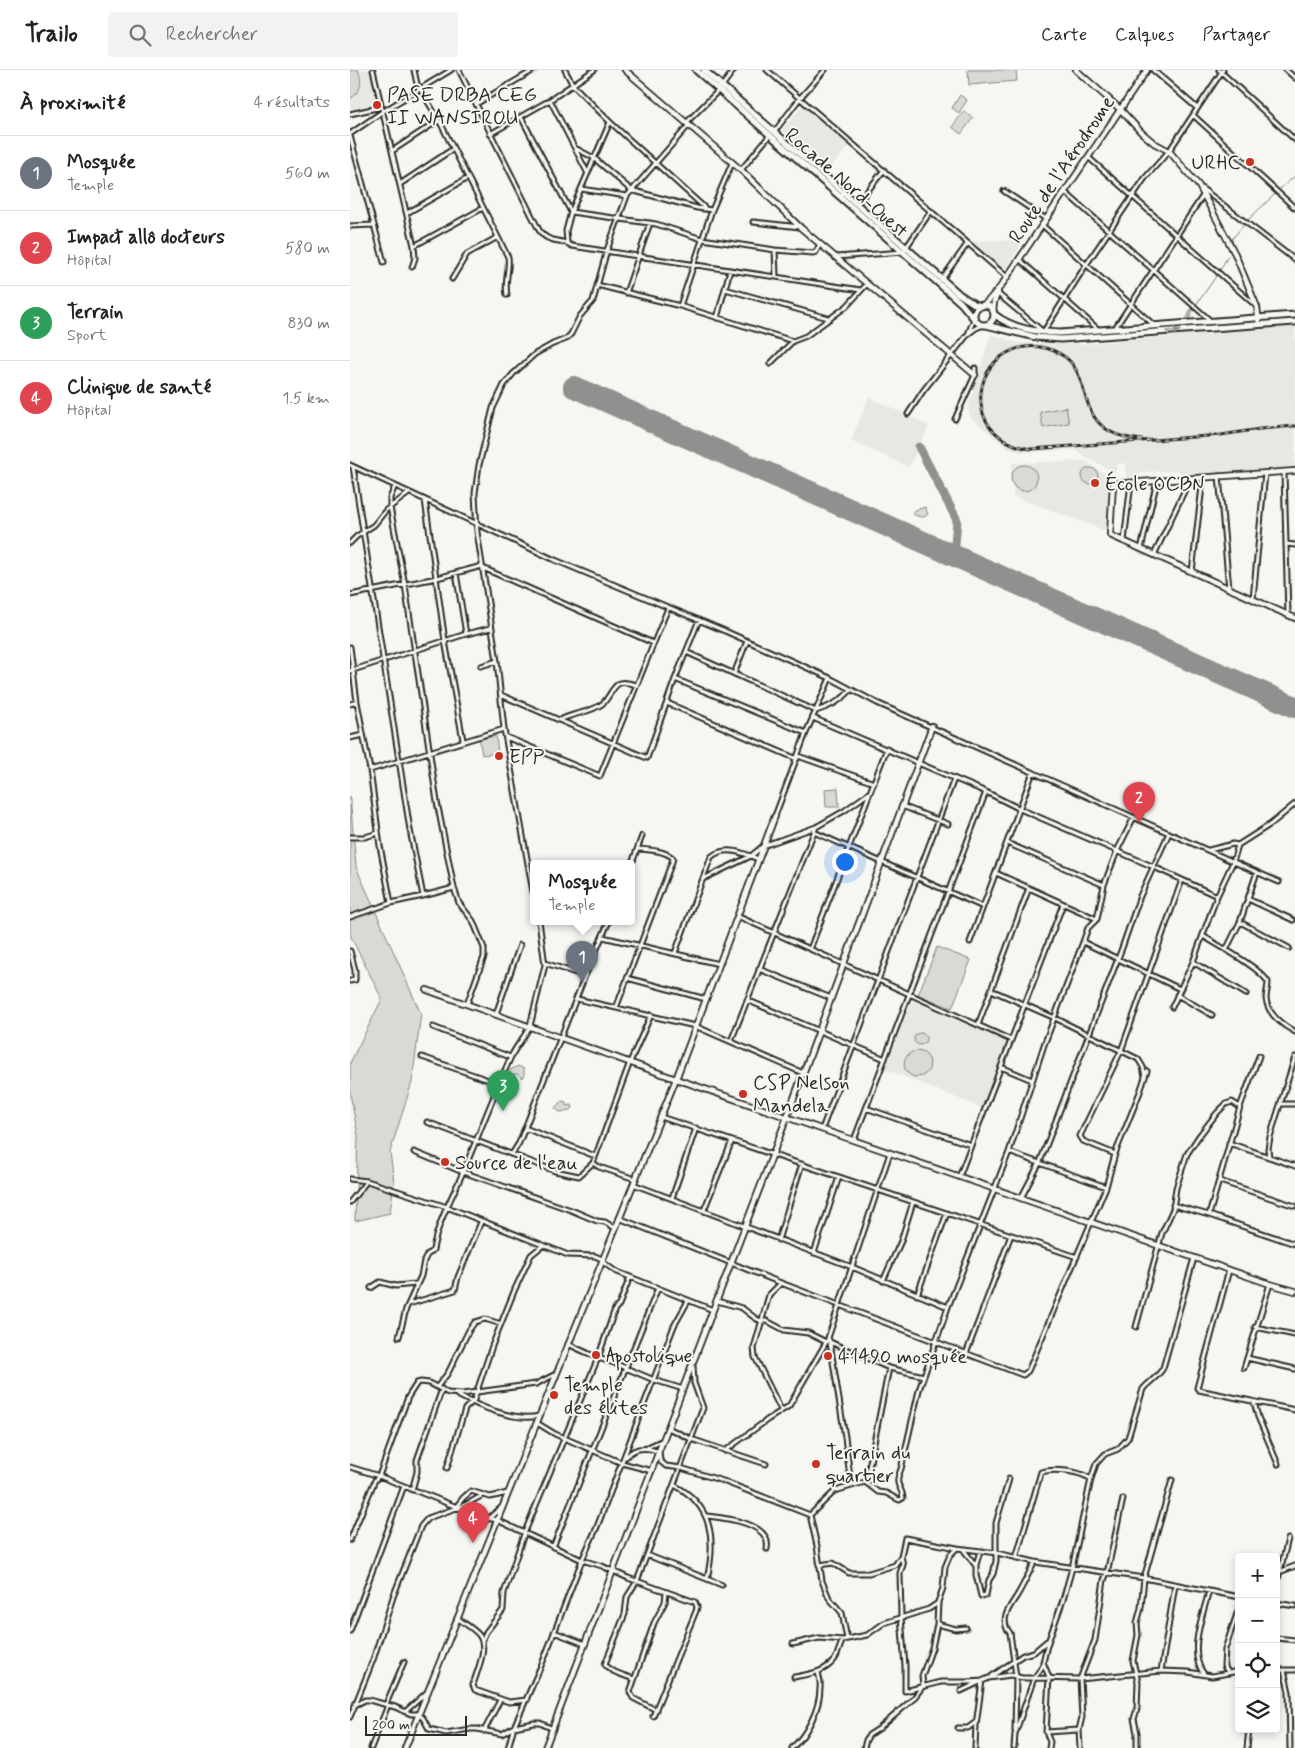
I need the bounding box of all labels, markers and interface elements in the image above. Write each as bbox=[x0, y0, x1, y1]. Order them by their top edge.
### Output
search box bbox=[108, 12, 458, 57]
text: Trailo bbox=[25, 19, 78, 50]
icon: search bbox=[126, 21, 154, 49]
text: Rechercher bbox=[166, 22, 258, 47]
text: Carte bbox=[1041, 23, 1087, 47]
text: Calques bbox=[1115, 23, 1174, 47]
text: Partager bbox=[1202, 23, 1270, 47]
place label: PASE DRBA CEG II WANSIROU bbox=[387, 82, 537, 132]
text: À proximité bbox=[20, 89, 126, 117]
street label: Route de l'Aérodrome bbox=[1003, 91, 1122, 249]
text: 4 résultats bbox=[254, 92, 330, 113]
marker: PASE DRBA CEG II WANSIROU bbox=[371, 99, 383, 111]
street label: Rocade Nord-Ouest bbox=[779, 122, 914, 244]
text: Mosquée bbox=[67, 150, 135, 175]
place label: URHC bbox=[1191, 150, 1240, 177]
marker: URHC bbox=[1244, 156, 1256, 168]
text: 1 bbox=[32, 163, 40, 184]
text: 560 m bbox=[285, 163, 330, 184]
text: Temple bbox=[67, 175, 114, 196]
text: Impact allô docteurs bbox=[67, 225, 225, 250]
text: 2 bbox=[32, 238, 40, 259]
text: 580 m bbox=[285, 238, 330, 259]
text: Hôpital bbox=[67, 250, 111, 271]
text: Terrain bbox=[67, 300, 123, 325]
text: 3 bbox=[32, 313, 40, 334]
text: 830 m bbox=[288, 313, 330, 334]
text: Sport bbox=[67, 325, 107, 346]
one-way arrow bbox=[1166, 327, 1182, 335]
text: Clinique de santé bbox=[67, 375, 211, 400]
text: 4 bbox=[31, 388, 41, 409]
text: 1.5 km bbox=[282, 388, 330, 409]
text: Hôpital bbox=[67, 400, 111, 421]
place label: École OCBN bbox=[1105, 471, 1205, 498]
marker: École OCBN bbox=[1089, 477, 1101, 489]
place label: EPP bbox=[509, 744, 545, 771]
marker: EPP bbox=[493, 750, 505, 762]
pin: 2 bbox=[1123, 782, 1155, 823]
your location bbox=[832, 849, 858, 875]
popup bbox=[530, 860, 635, 925]
text: Mosquée bbox=[548, 870, 617, 895]
text: Temple bbox=[548, 895, 596, 916]
pin: 1 bbox=[566, 941, 598, 982]
pin: 3 bbox=[487, 1070, 519, 1111]
place label: CSP Nelson Mandela bbox=[753, 1070, 850, 1120]
marker: CSP Nelson Mandela bbox=[737, 1088, 749, 1100]
place label: Source de l'eau bbox=[455, 1150, 577, 1177]
marker: Source de l'eau bbox=[439, 1156, 451, 1168]
place label: Apostolique bbox=[606, 1343, 693, 1371]
place label: 41490 mosquée bbox=[838, 1344, 967, 1371]
marker: Apostolique bbox=[590, 1349, 602, 1361]
marker: 41490 mosquée bbox=[822, 1350, 834, 1362]
place label: Temple des élites bbox=[564, 1372, 648, 1422]
marker: Temple des élites bbox=[548, 1389, 560, 1401]
place label: Terrain du quartier bbox=[826, 1440, 910, 1490]
marker: Terrain du quartier bbox=[810, 1458, 822, 1470]
pin: 4 bbox=[457, 1502, 489, 1543]
map controls bbox=[1235, 1553, 1280, 1733]
button: + bbox=[1235, 1553, 1280, 1598]
button: − bbox=[1235, 1598, 1280, 1643]
button: locate bbox=[1235, 1643, 1280, 1688]
button: layers bbox=[1235, 1688, 1280, 1733]
scale bar bbox=[365, 1713, 468, 1736]
text: 200 m bbox=[372, 1716, 410, 1734]

